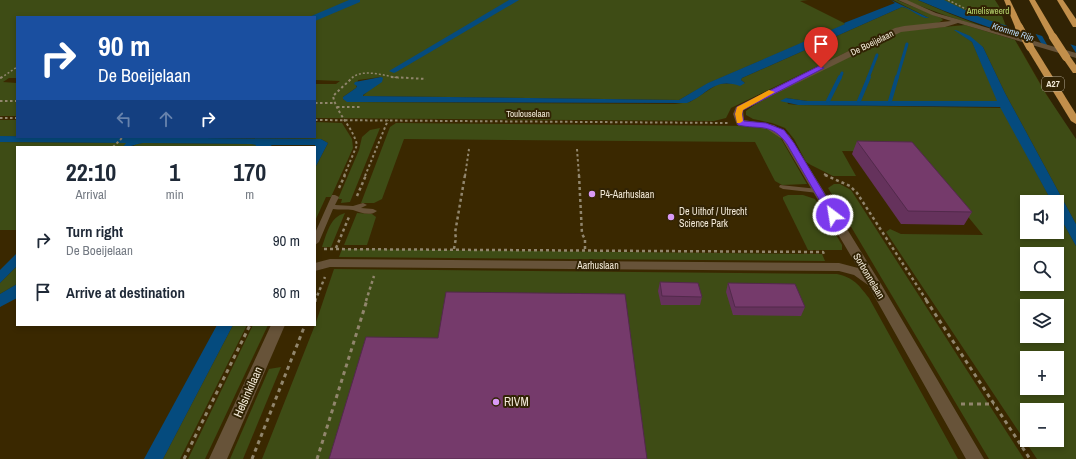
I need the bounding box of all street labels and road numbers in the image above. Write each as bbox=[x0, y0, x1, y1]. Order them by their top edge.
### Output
street label: De Boeijelaan bbox=[849, 27, 895, 59]
road number: A27 bbox=[1042, 77, 1064, 91]
street label: Toulouselaan bbox=[506, 108, 550, 120]
street label: Sorbonnelaan bbox=[850, 251, 888, 301]
street label: Aarhuslaan bbox=[576, 259, 619, 272]
street label: Helsinkilaan bbox=[230, 364, 266, 420]

